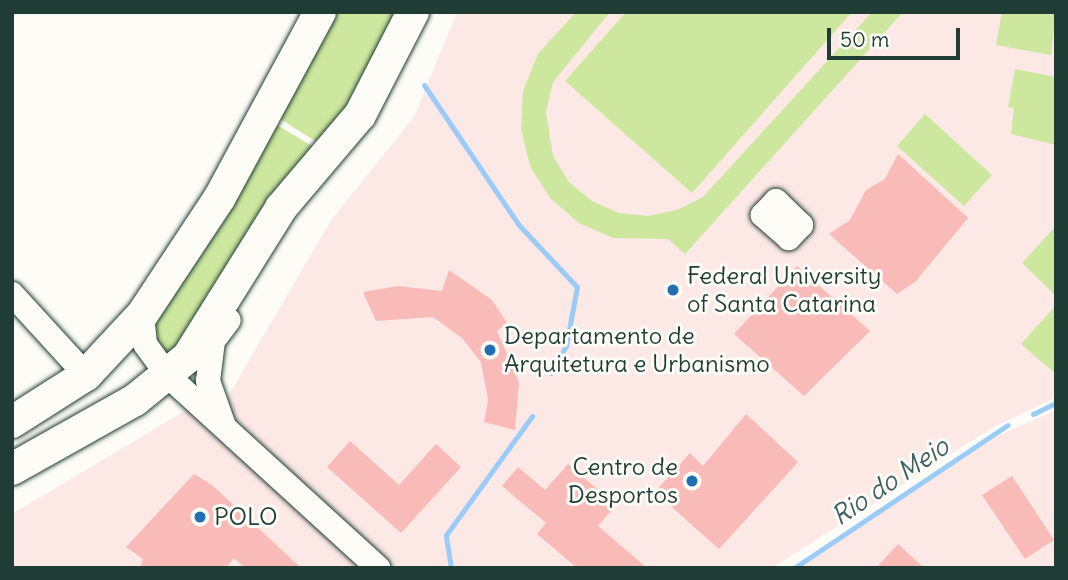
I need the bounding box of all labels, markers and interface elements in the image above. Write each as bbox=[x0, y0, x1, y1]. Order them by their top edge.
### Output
scale bar bbox=[830, 14, 963, 58]
text: 50 m bbox=[840, 26, 889, 53]
place label: Federal University of Santa Catarina bbox=[687, 262, 881, 318]
marker: Federal University of Santa Catarina bbox=[665, 282, 681, 298]
place label: Departamento de Arquitetura e Urbanismo bbox=[504, 322, 770, 378]
marker: Departamento de Arquitetura e Urbanismo bbox=[482, 342, 498, 358]
water label: Rio do Meio bbox=[825, 430, 955, 532]
place label: Centro de Desportos bbox=[568, 453, 678, 509]
marker: Centro de Desportos bbox=[684, 473, 700, 489]
place label: POLO bbox=[214, 503, 278, 531]
marker: POLO bbox=[192, 509, 208, 525]

